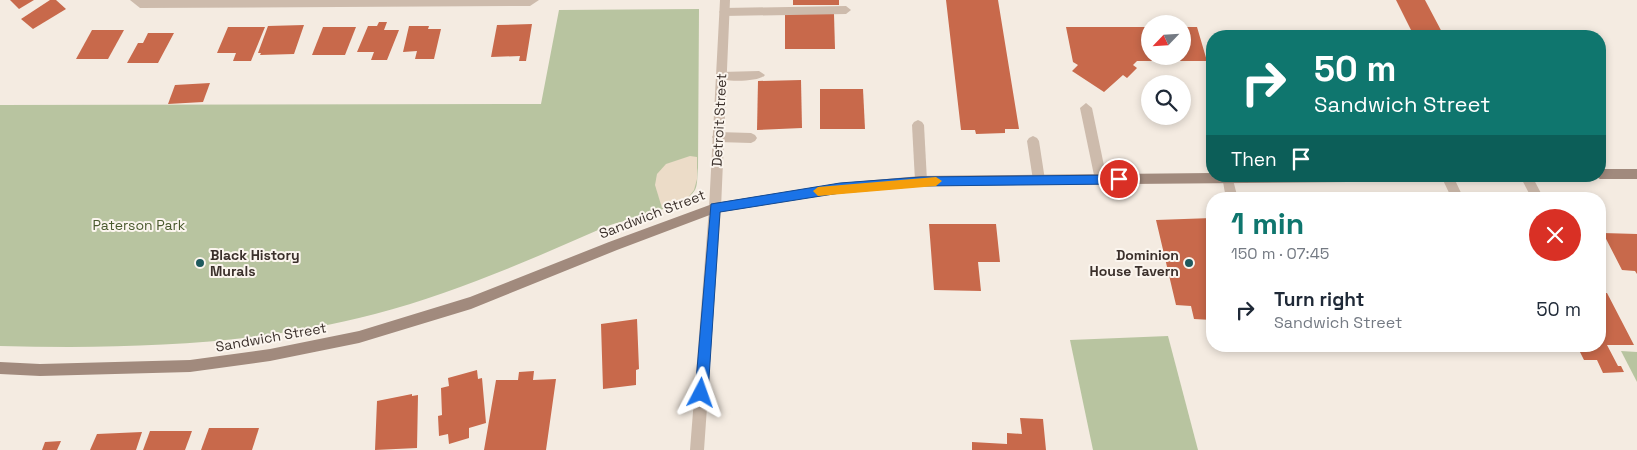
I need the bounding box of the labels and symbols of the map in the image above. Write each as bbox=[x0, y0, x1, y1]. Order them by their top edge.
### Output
north arrow bbox=[1141, 15, 1191, 65]
street label: Detroit Street bbox=[708, 73, 730, 167]
pin bbox=[1098, 158, 1140, 200]
street label: Sandwich Street bbox=[596, 185, 708, 243]
park label: Paterson Park bbox=[93, 216, 186, 234]
place label: Black History Murals bbox=[210, 246, 300, 280]
place label: Dominion House Tavern bbox=[1090, 246, 1179, 280]
marker: Black History Murals bbox=[194, 257, 206, 269]
marker: Dominion House Tavern bbox=[1183, 257, 1195, 269]
street label: Sandwich Street bbox=[214, 318, 328, 356]
position arrow bbox=[674, 366, 726, 418]

